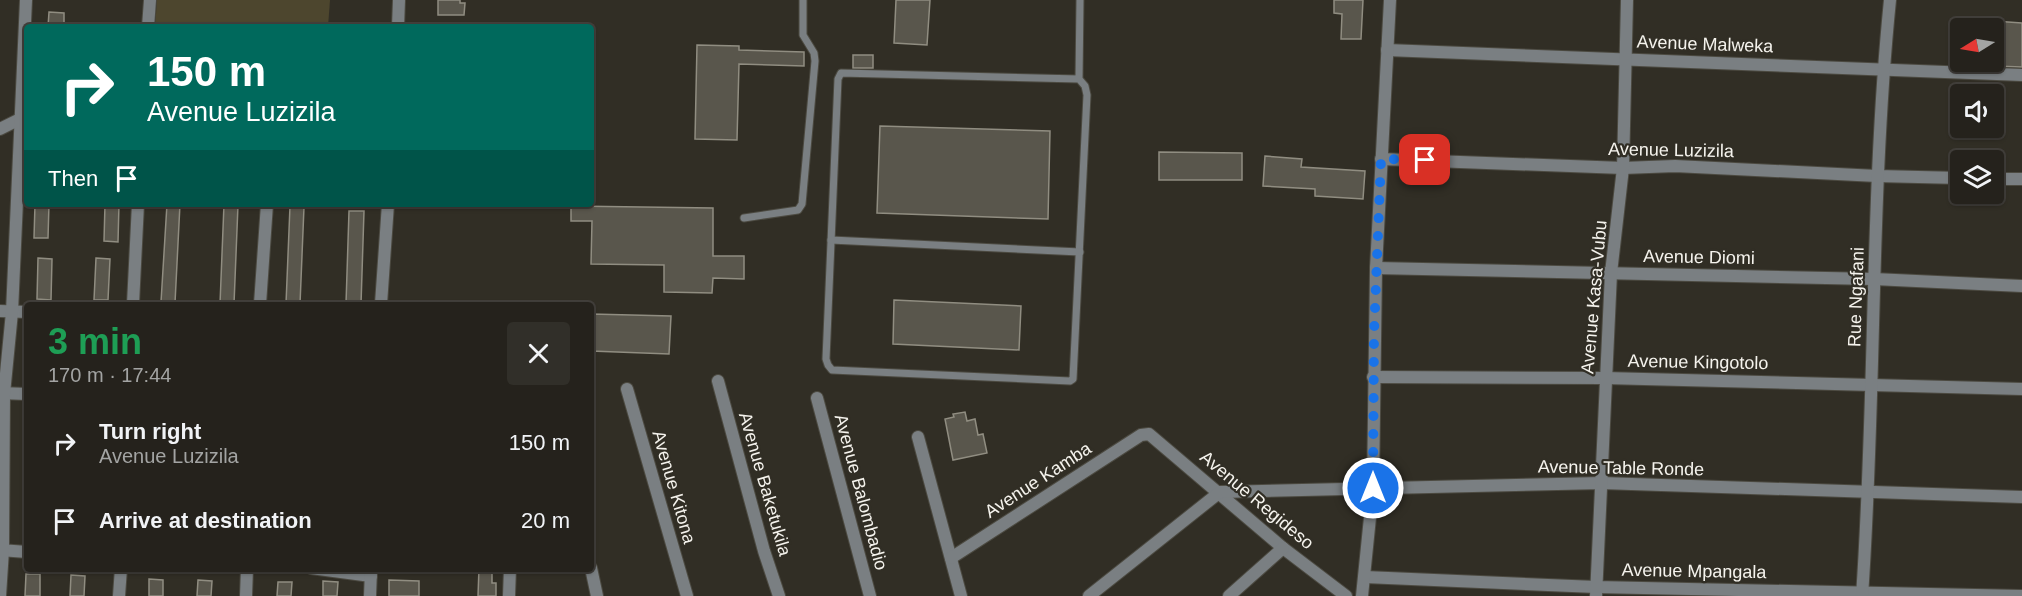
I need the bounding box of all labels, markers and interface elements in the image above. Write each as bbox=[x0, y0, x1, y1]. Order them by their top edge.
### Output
north arrow bbox=[1950, 18, 2004, 72]
map controls bbox=[1950, 18, 2004, 204]
street label: Avenue Malweka bbox=[1636, 32, 1775, 56]
icon: right bbox=[48, 48, 126, 126]
text: 150 m bbox=[147, 48, 266, 95]
button: sound bbox=[1950, 84, 2004, 138]
text: Avenue Luzizila bbox=[147, 97, 336, 127]
pin bbox=[1399, 134, 1450, 185]
street label: Avenue Luzizila bbox=[1608, 139, 1735, 161]
icon: arrive bbox=[1408, 143, 1441, 176]
button: layers bbox=[1950, 150, 2004, 204]
icon: arrive bbox=[110, 162, 143, 195]
text: Then bbox=[48, 166, 98, 191]
street label: Avenue Kasa-Vubu bbox=[1577, 219, 1611, 375]
street label: Avenue Diomi bbox=[1643, 246, 1755, 268]
street label: Rue Ngafani bbox=[1844, 247, 1868, 347]
text: 3 min bbox=[48, 321, 142, 362]
button: close bbox=[507, 322, 570, 385]
street label: Avenue Kingotolo bbox=[1627, 351, 1769, 373]
text: 170 m · 17:44 bbox=[48, 364, 171, 386]
street label: Avenue Baketukila bbox=[735, 410, 795, 559]
street label: Avenue Balombadio bbox=[831, 412, 891, 572]
text: Turn right bbox=[99, 419, 201, 444]
icon: right bbox=[48, 427, 81, 460]
street label: Avenue Kitona bbox=[648, 428, 700, 547]
text: 150 m bbox=[509, 430, 570, 455]
street label: Avenue Kamba bbox=[981, 438, 1096, 522]
text: Avenue Luzizila bbox=[99, 445, 239, 467]
street label: Avenue Regideso bbox=[1196, 447, 1318, 553]
position arrow bbox=[1341, 456, 1405, 520]
street label: Avenue Table Ronde bbox=[1538, 457, 1704, 479]
icon: arrive bbox=[48, 505, 81, 538]
text: Arrive at destination bbox=[99, 508, 312, 533]
text: 20 m bbox=[521, 508, 570, 533]
street label: Avenue Mpangala bbox=[1621, 560, 1768, 582]

